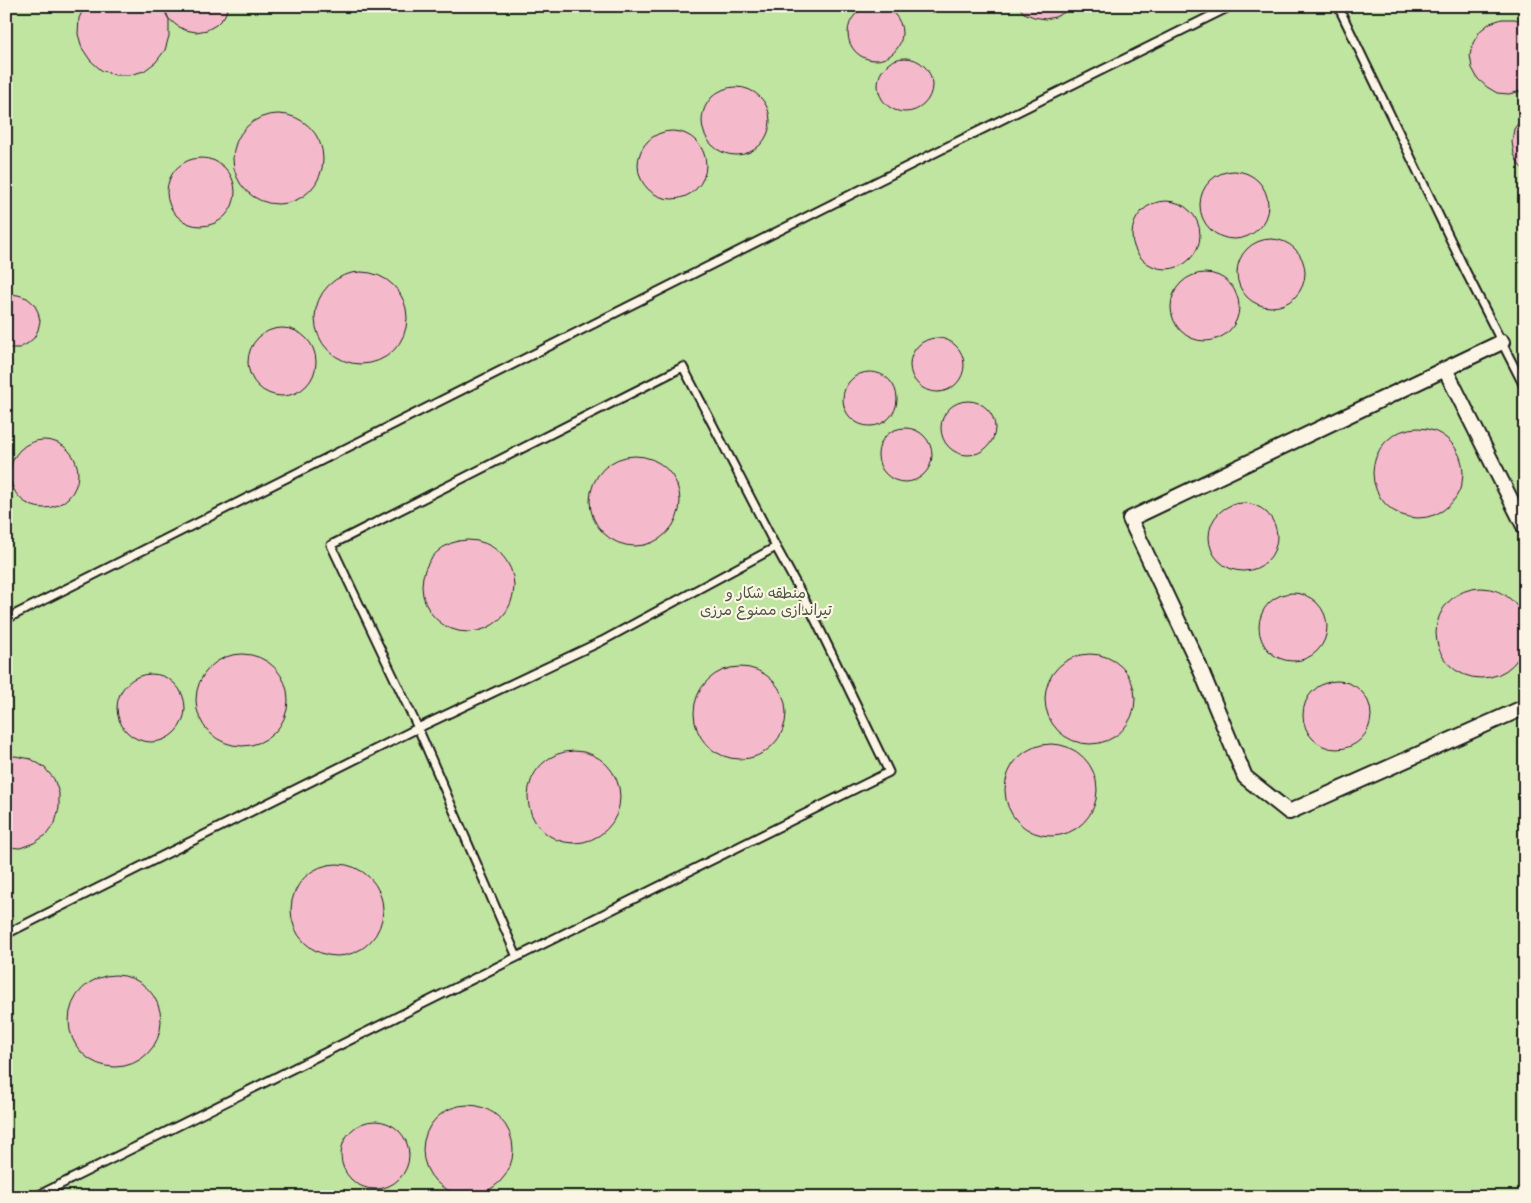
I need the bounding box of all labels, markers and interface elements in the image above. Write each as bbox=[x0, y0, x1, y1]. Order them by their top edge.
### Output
park label: منطقه شکار و تیراندازی ممنوع مرزی bbox=[700, 584, 833, 620]

